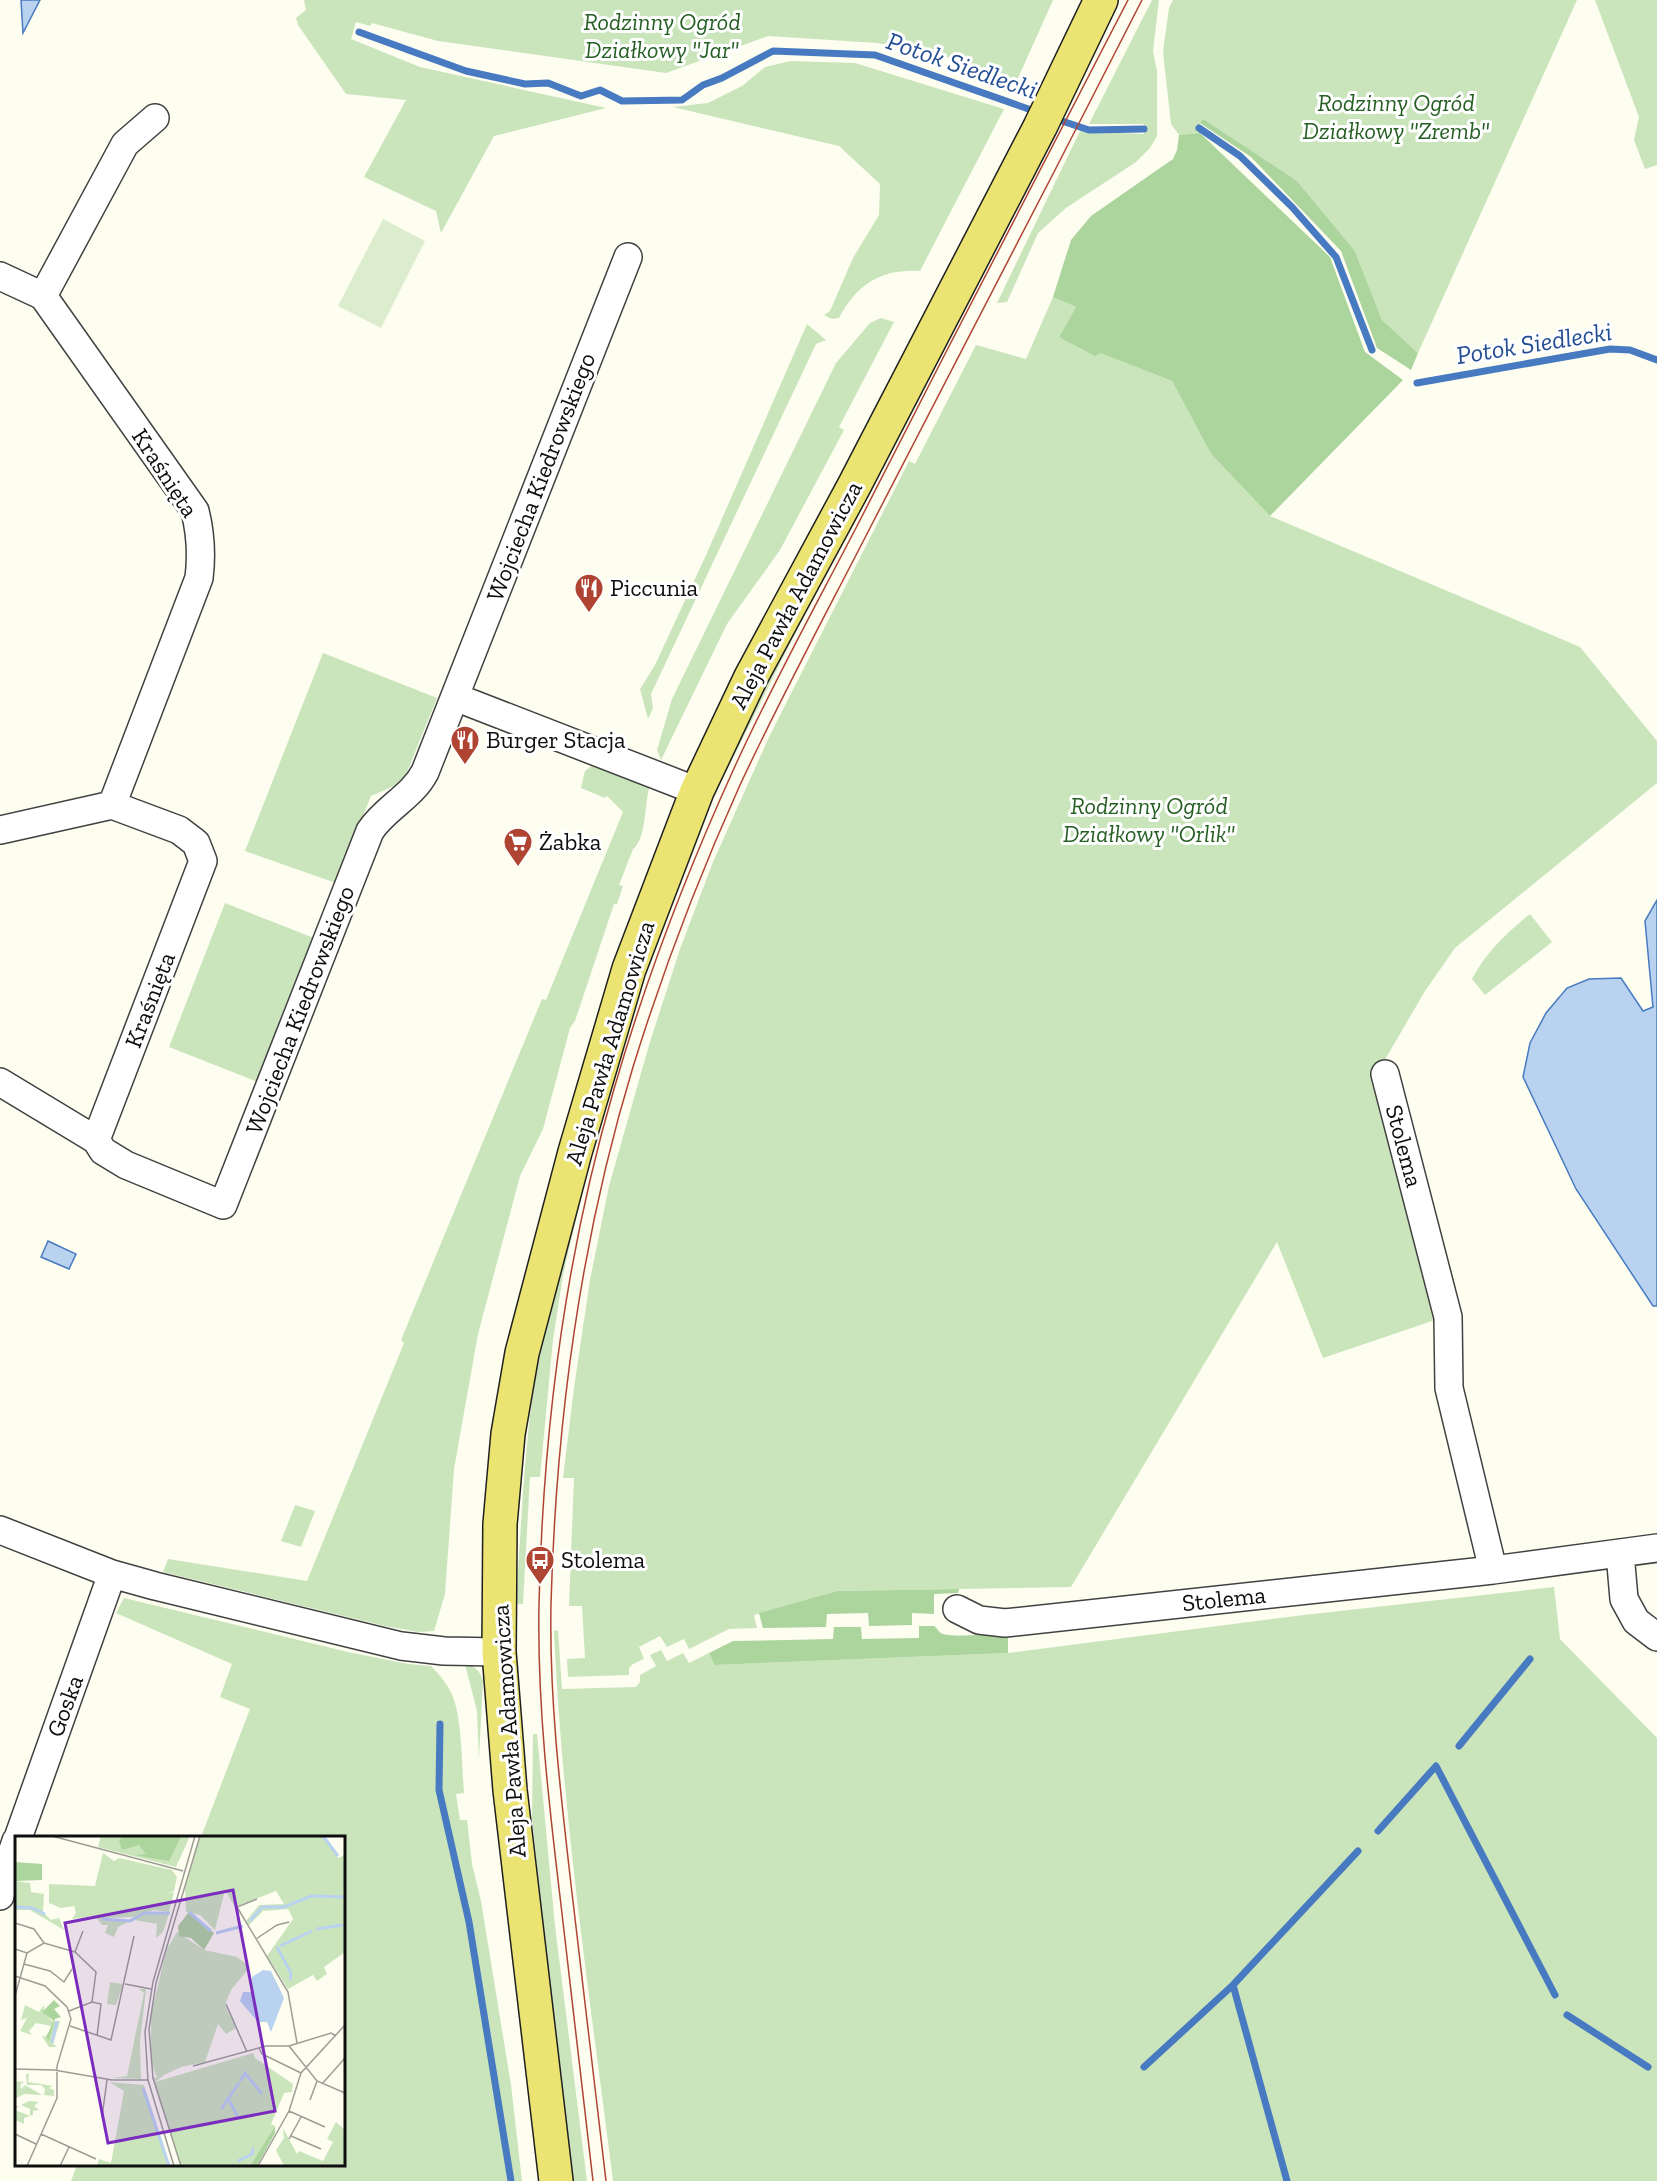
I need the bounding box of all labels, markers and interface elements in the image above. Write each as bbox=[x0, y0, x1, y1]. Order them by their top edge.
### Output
park label: Rodzinny Ogród Działkowy "Jar" bbox=[583, 7, 741, 64]
water label: Potok Siedlecki bbox=[882, 24, 1042, 106]
park label: Rodzinny Ogród Działkowy "Zremb" bbox=[1302, 88, 1490, 145]
water label: Potok Siedlecki bbox=[1454, 315, 1614, 371]
street label: Wojciecha Kiedrowskiego bbox=[480, 349, 601, 605]
street label: Kraśnięta bbox=[126, 423, 205, 523]
street label: Aleja Pawła Adamowicza bbox=[723, 476, 868, 714]
restaurant icon: Piccunia bbox=[573, 572, 605, 614]
place label: Piccunia bbox=[610, 573, 699, 602]
restaurant icon: Burger Stacja bbox=[449, 724, 481, 766]
place label: Burger Stacja bbox=[486, 725, 626, 754]
park label: Rodzinny Ogród Działkowy "Orlik" bbox=[1063, 791, 1235, 848]
supermarket icon: Żabka bbox=[502, 826, 534, 868]
place label: Żabka bbox=[539, 827, 602, 856]
street label: Wojciecha Kiedrowskiego bbox=[239, 882, 360, 1138]
street label: Aleja Pawła Adamowicza bbox=[559, 917, 661, 1168]
street label: Kraśnięta bbox=[118, 948, 181, 1052]
street label: Stolema bbox=[1380, 1102, 1429, 1191]
bus stop icon: Stolema bbox=[524, 1544, 556, 1586]
place label: Stolema bbox=[561, 1545, 645, 1574]
street label: Stolema bbox=[1181, 1580, 1268, 1617]
street label: Aleja Pawła Adamowicza bbox=[485, 1603, 532, 1859]
street label: Goska bbox=[40, 1671, 89, 1741]
inset map bbox=[15, 1836, 345, 2166]

